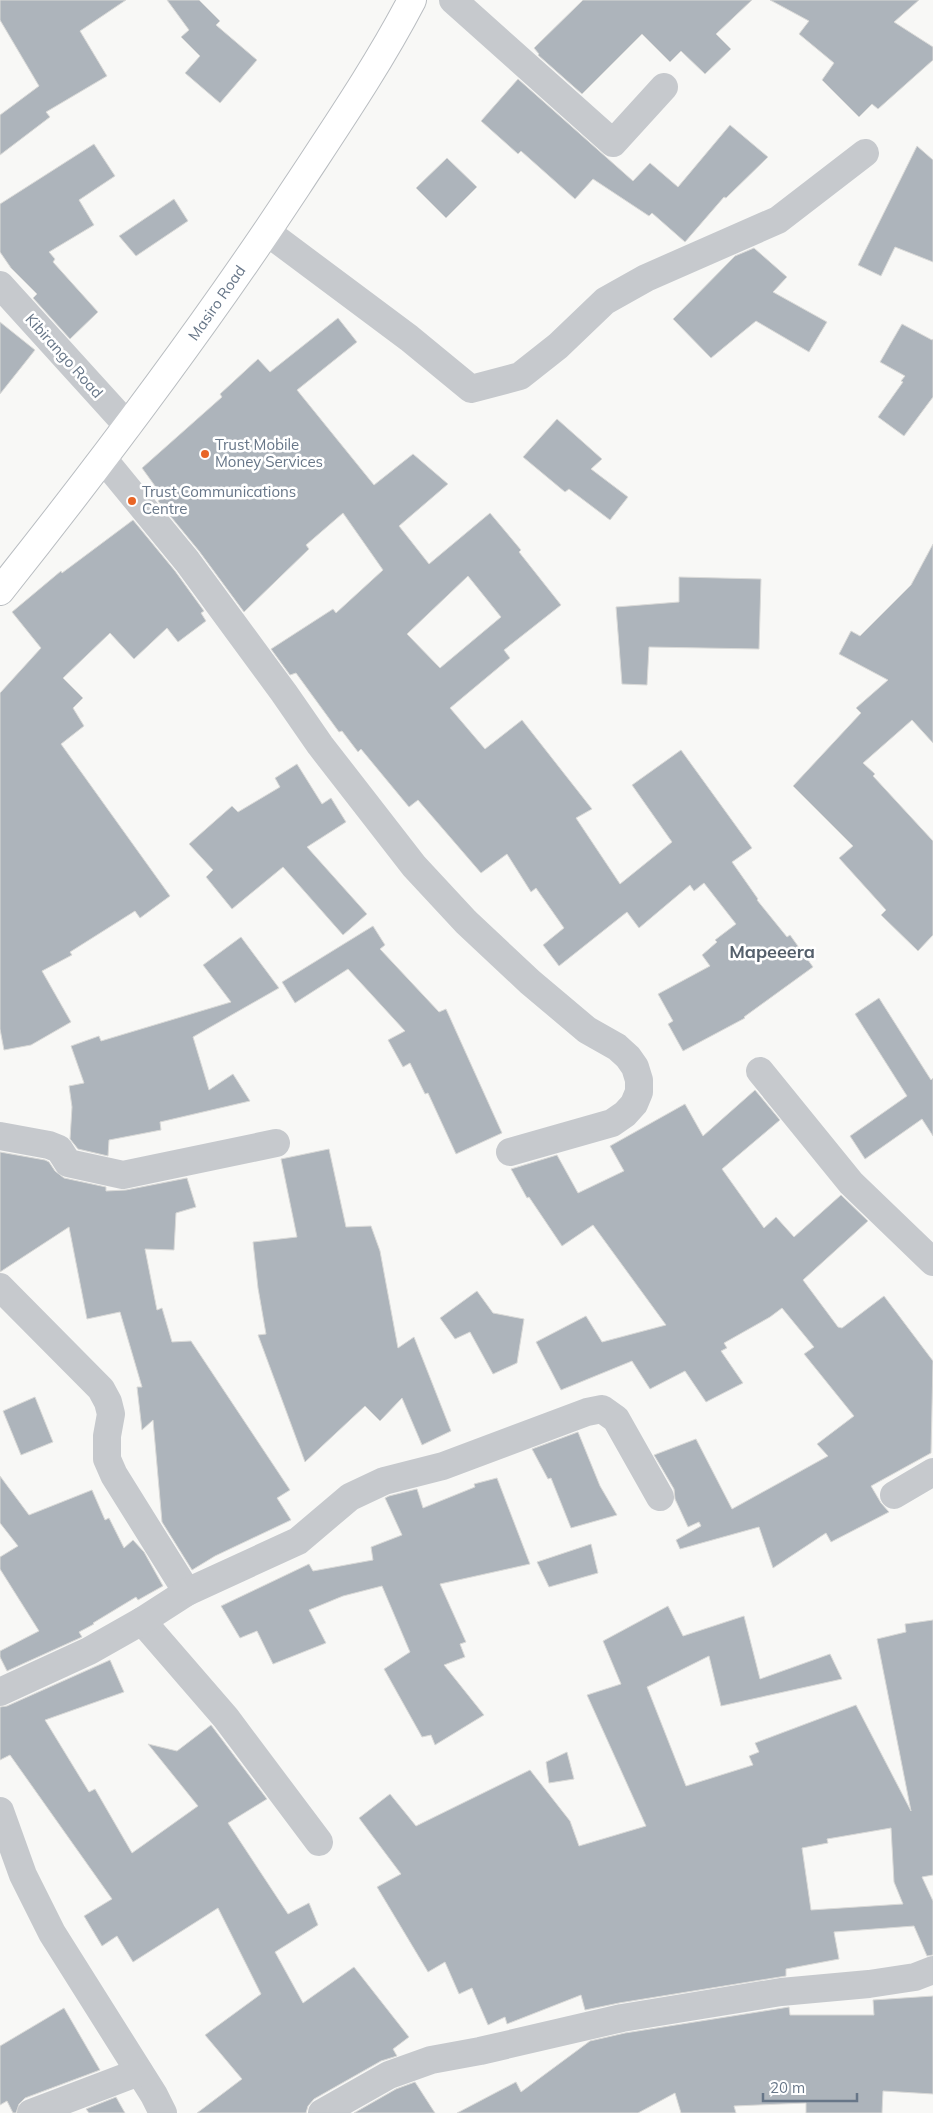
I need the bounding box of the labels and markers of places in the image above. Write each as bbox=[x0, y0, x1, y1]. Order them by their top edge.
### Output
place label: Trust Mobile Money Services bbox=[215, 435, 323, 471]
marker: Trust Mobile Money Services bbox=[199, 448, 211, 460]
place label: Trust Communications Centre bbox=[142, 482, 296, 518]
marker: Trust Communications Centre bbox=[126, 495, 138, 507]

